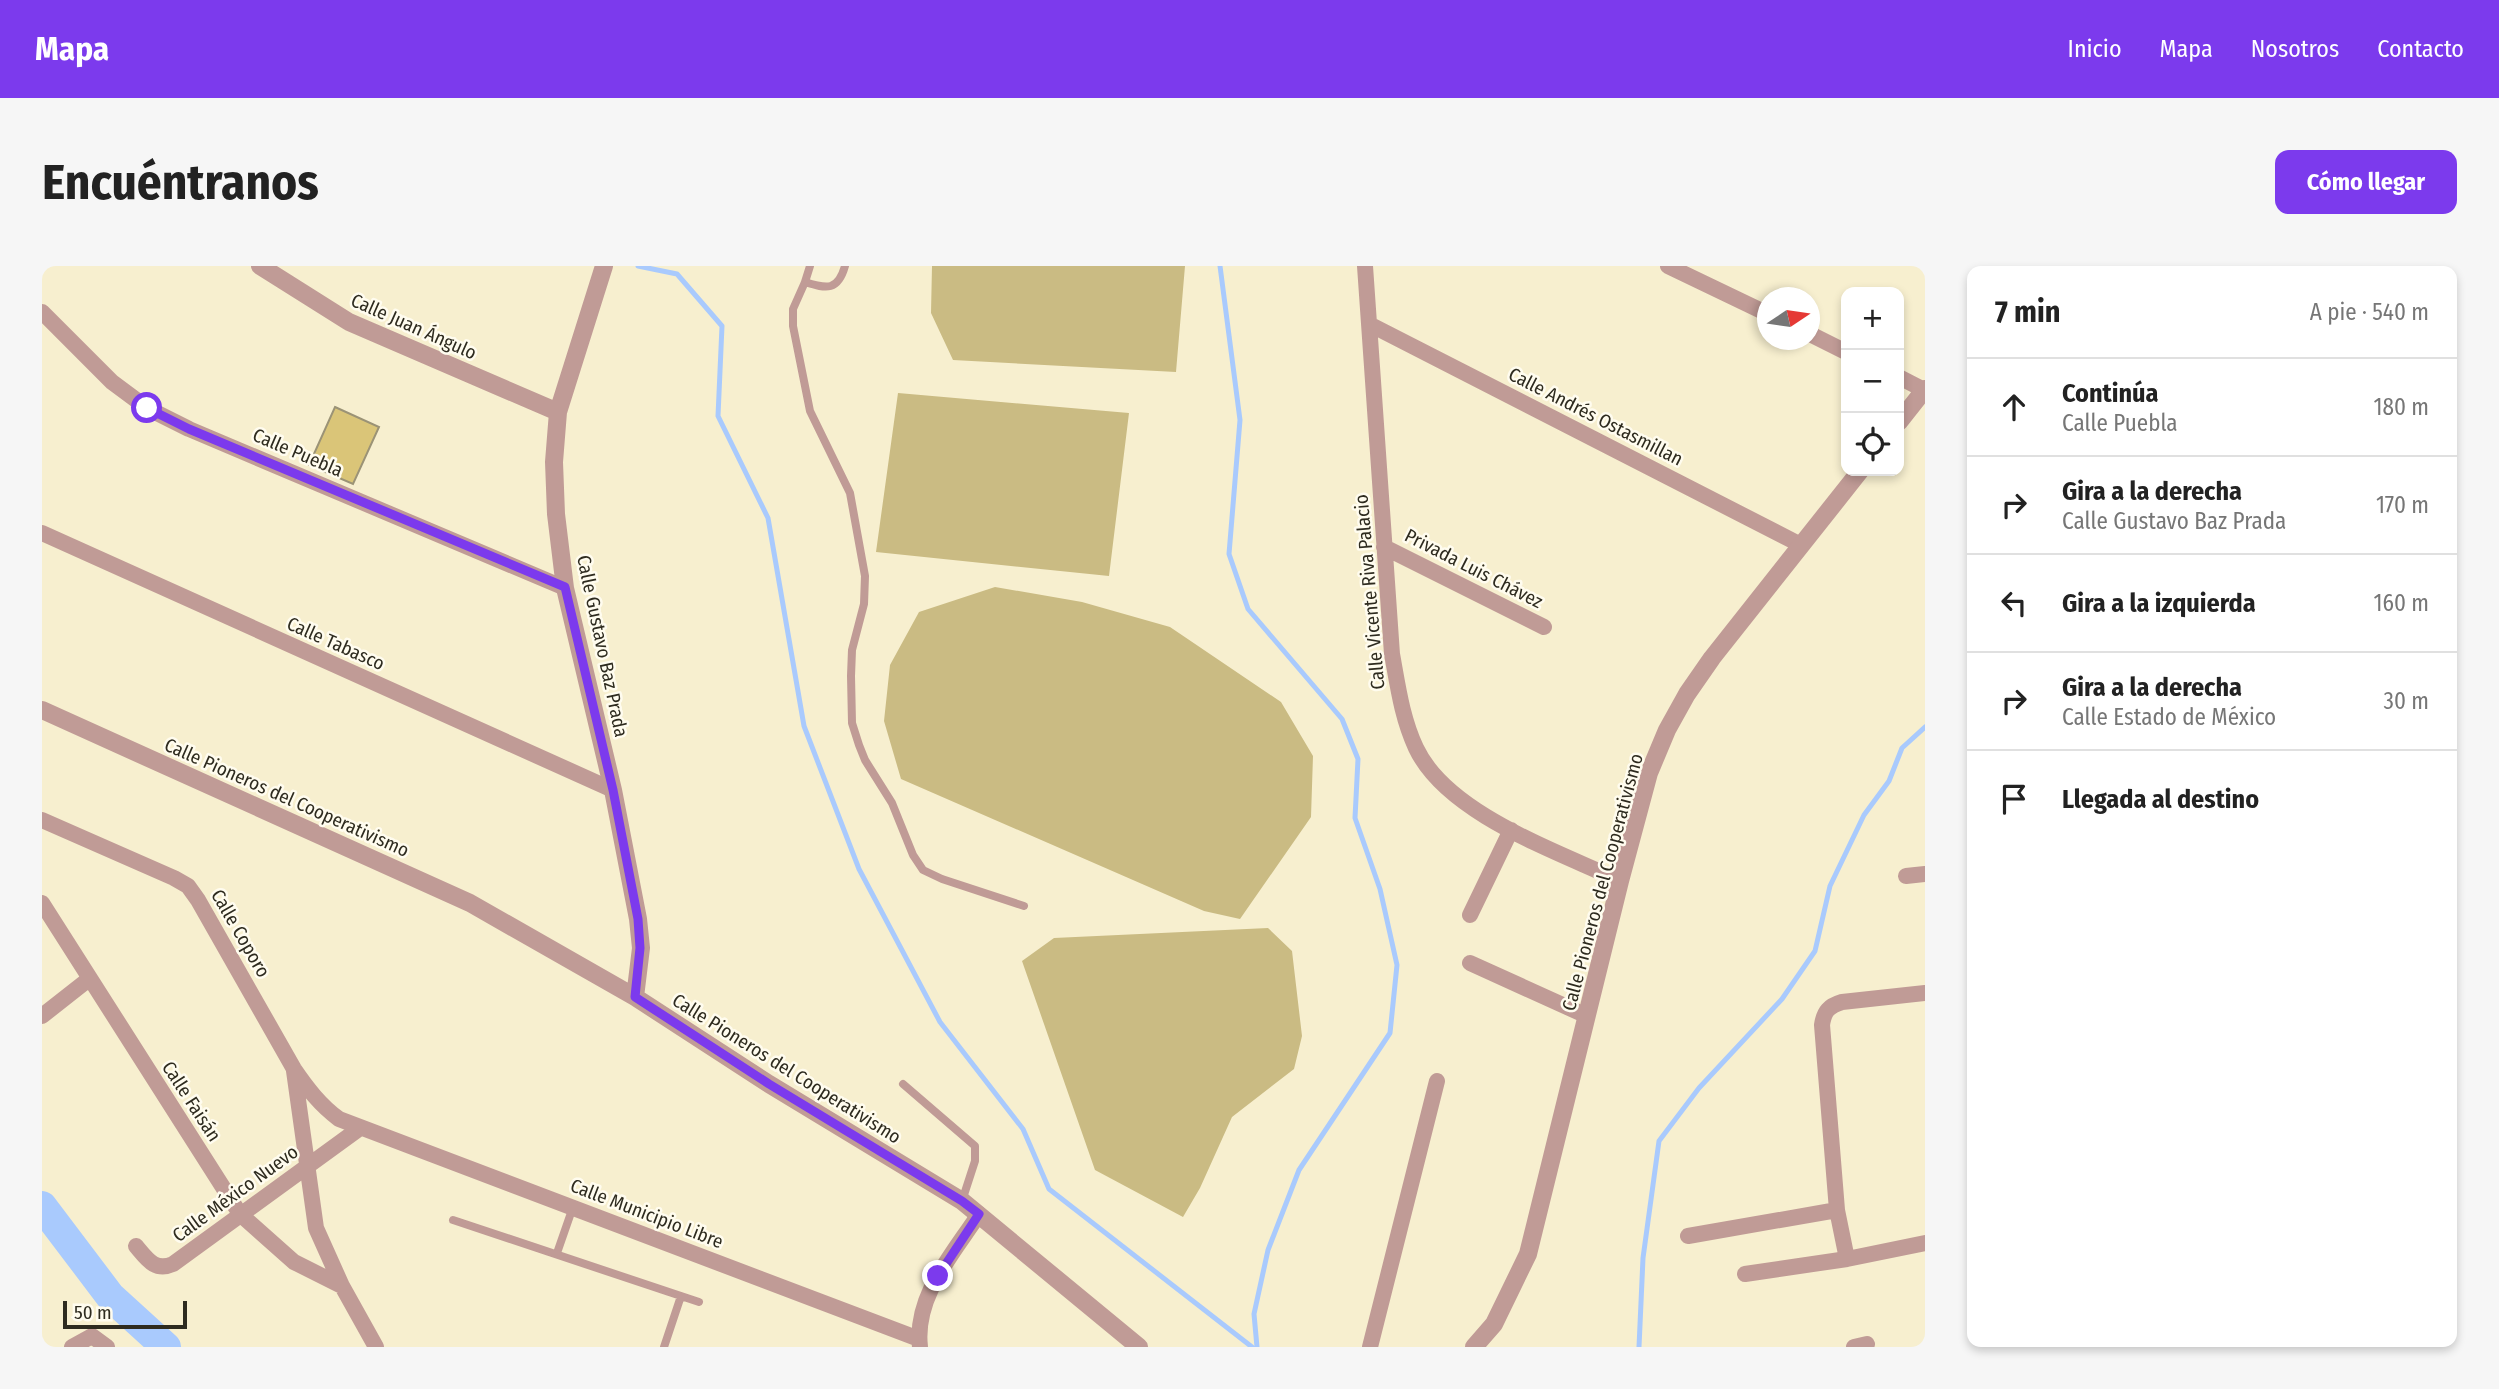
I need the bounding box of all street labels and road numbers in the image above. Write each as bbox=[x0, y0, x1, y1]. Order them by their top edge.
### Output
street label: Calle Juan Ángulo bbox=[348, 289, 480, 364]
street label: Calle Andrés Ostasmillan bbox=[1505, 362, 1687, 470]
street label: Calle Puebla bbox=[249, 423, 346, 482]
street label: Calle Vicente Riva Palacio bbox=[1349, 493, 1390, 691]
street label: Privada Luis Chávez bbox=[1401, 524, 1547, 613]
street label: Calle Gustavo Baz Prada bbox=[572, 553, 633, 739]
street label: Calle Tabasco bbox=[283, 612, 388, 675]
street label: Calle Pioneros del Cooperativismo bbox=[161, 733, 413, 862]
street label: Calle Pioneros del Cooperativismo bbox=[1557, 751, 1648, 1013]
street label: Calle Coporo bbox=[206, 885, 275, 981]
street label: Calle Pioneros del Cooperativismo bbox=[668, 988, 905, 1148]
street label: Calle Faisán bbox=[157, 1057, 226, 1146]
street label: Calle México Nuevo bbox=[168, 1140, 303, 1247]
street label: Calle Municipio Libre bbox=[567, 1174, 726, 1253]

